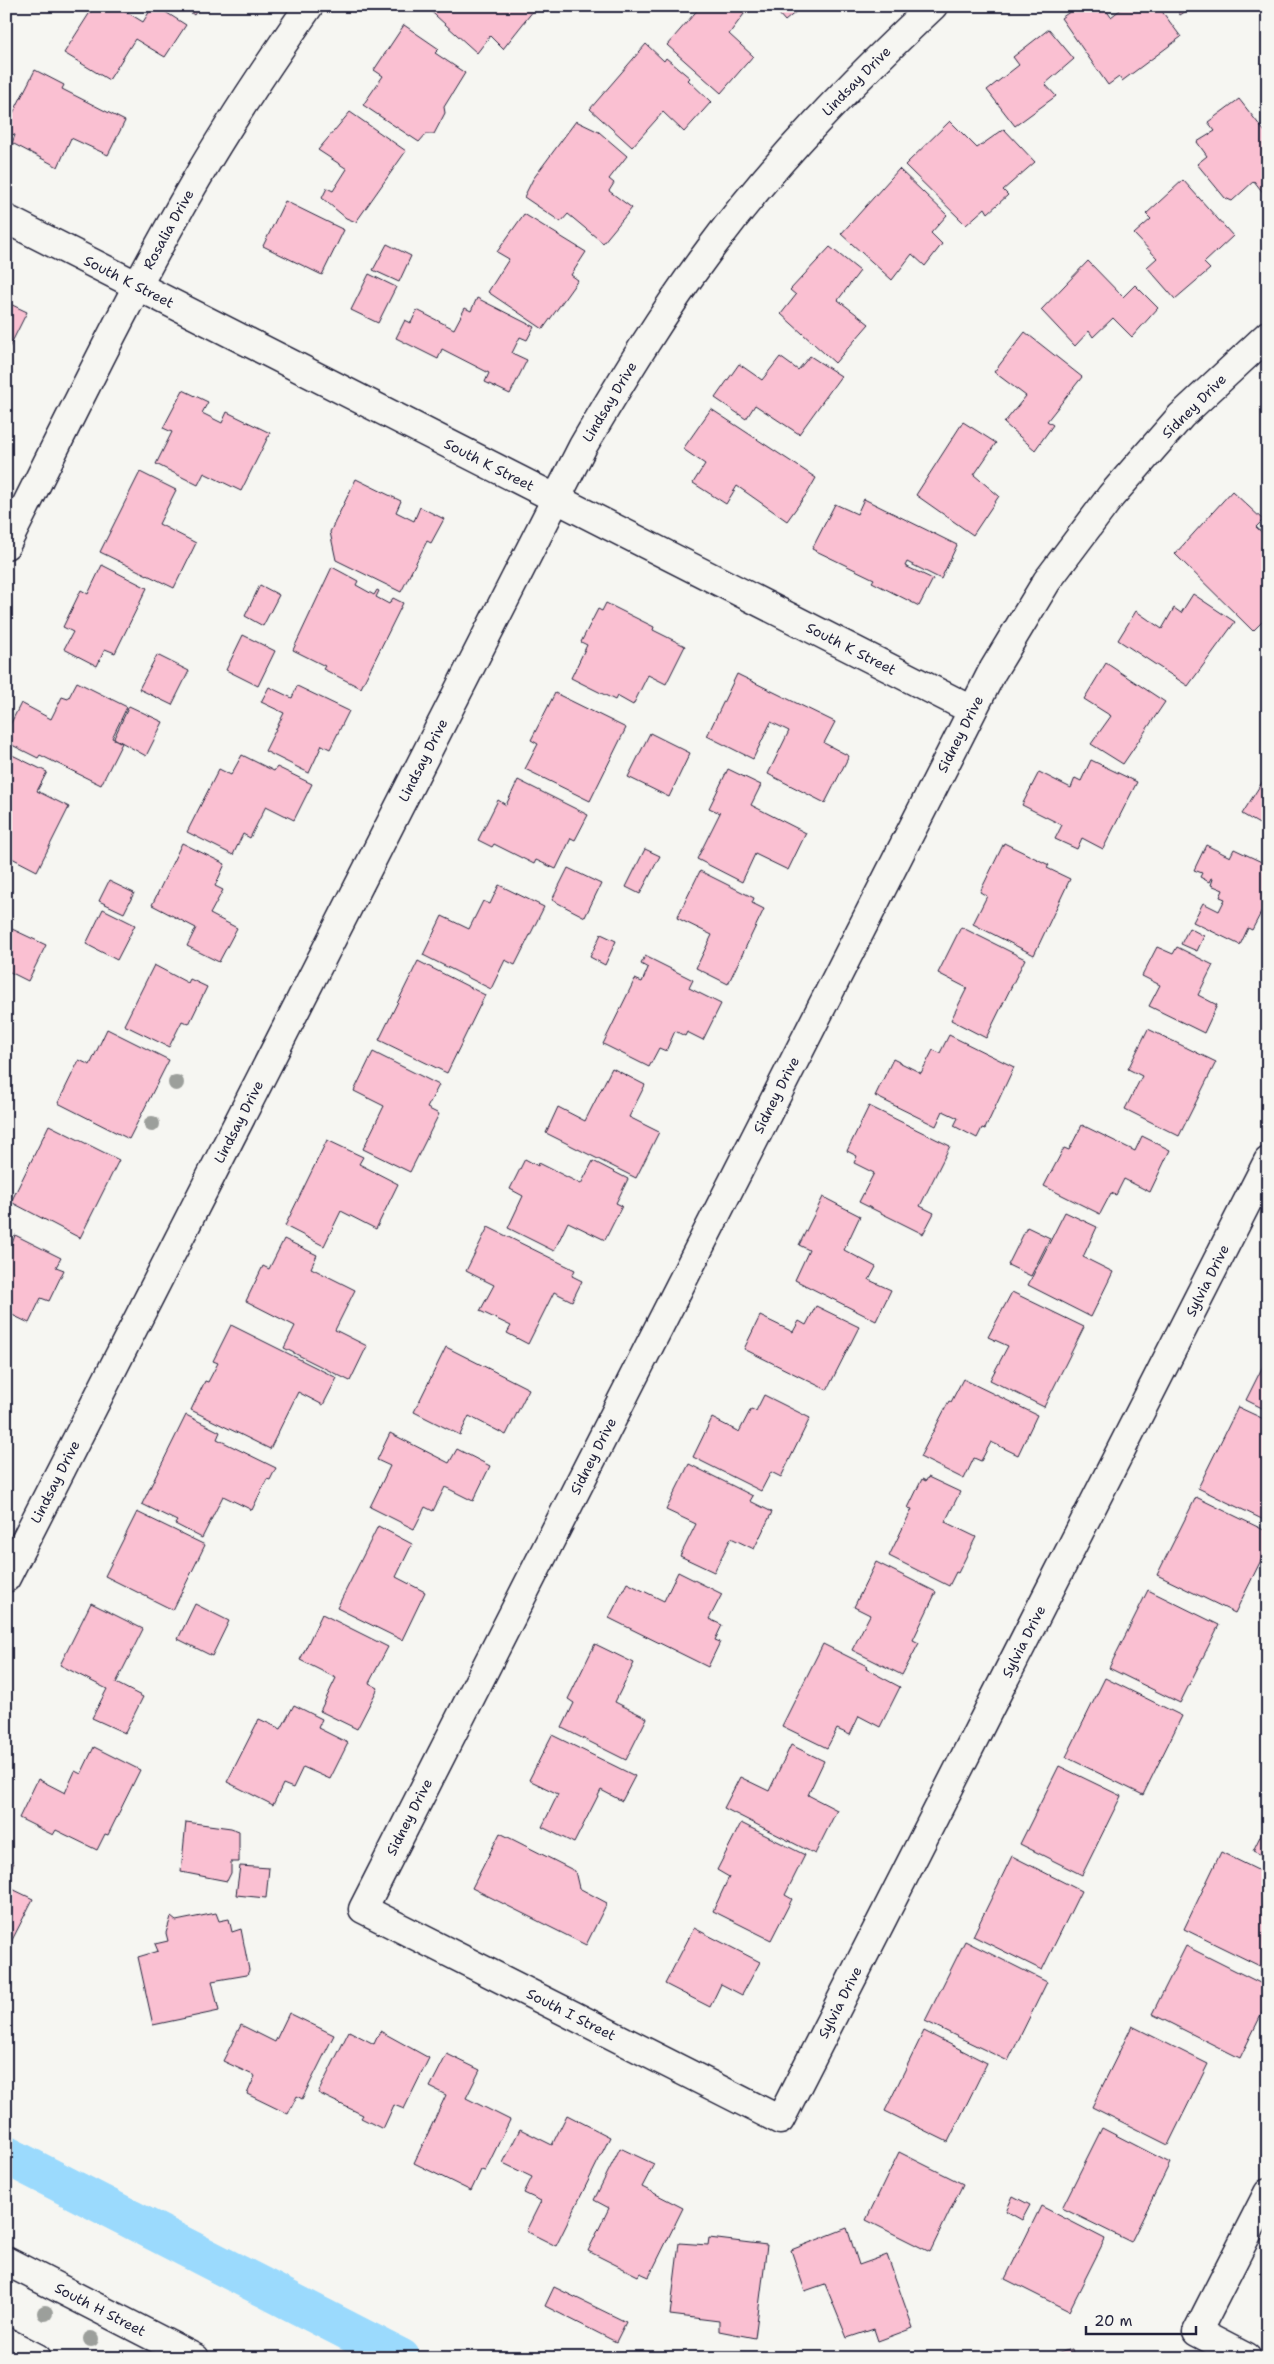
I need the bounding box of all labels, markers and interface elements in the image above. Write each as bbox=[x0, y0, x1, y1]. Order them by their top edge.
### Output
street label: Lindsay Drive bbox=[818, 42, 895, 120]
street label: Rosalia Drive bbox=[139, 186, 198, 272]
street label: South K Street bbox=[81, 251, 177, 312]
street label: Lindsay Drive bbox=[578, 358, 641, 445]
street label: Sidney Drive bbox=[1158, 370, 1230, 442]
street label: South K Street bbox=[441, 434, 537, 495]
street label: South K Street bbox=[803, 618, 899, 679]
street label: Sidney Drive bbox=[933, 692, 987, 775]
street label: Lindsay Drive bbox=[394, 715, 452, 805]
street label: Sidney Drive bbox=[749, 1053, 803, 1136]
street label: Lindsay Drive bbox=[210, 1077, 267, 1166]
street label: Sylvia Drive bbox=[1181, 1241, 1233, 1319]
street label: Sidney Drive bbox=[566, 1414, 620, 1497]
street label: Lindsay Drive bbox=[26, 1437, 84, 1526]
street label: Sylvia Drive bbox=[998, 1602, 1049, 1680]
street label: Sidney Drive bbox=[382, 1775, 436, 1858]
street label: Sylvia Drive bbox=[814, 1963, 866, 2041]
street label: South I Street bbox=[524, 1984, 619, 2044]
street label: South H Street bbox=[52, 2279, 149, 2340]
scale bar bbox=[1086, 2304, 1196, 2336]
text: 20 m bbox=[1094, 2311, 1133, 2331]

